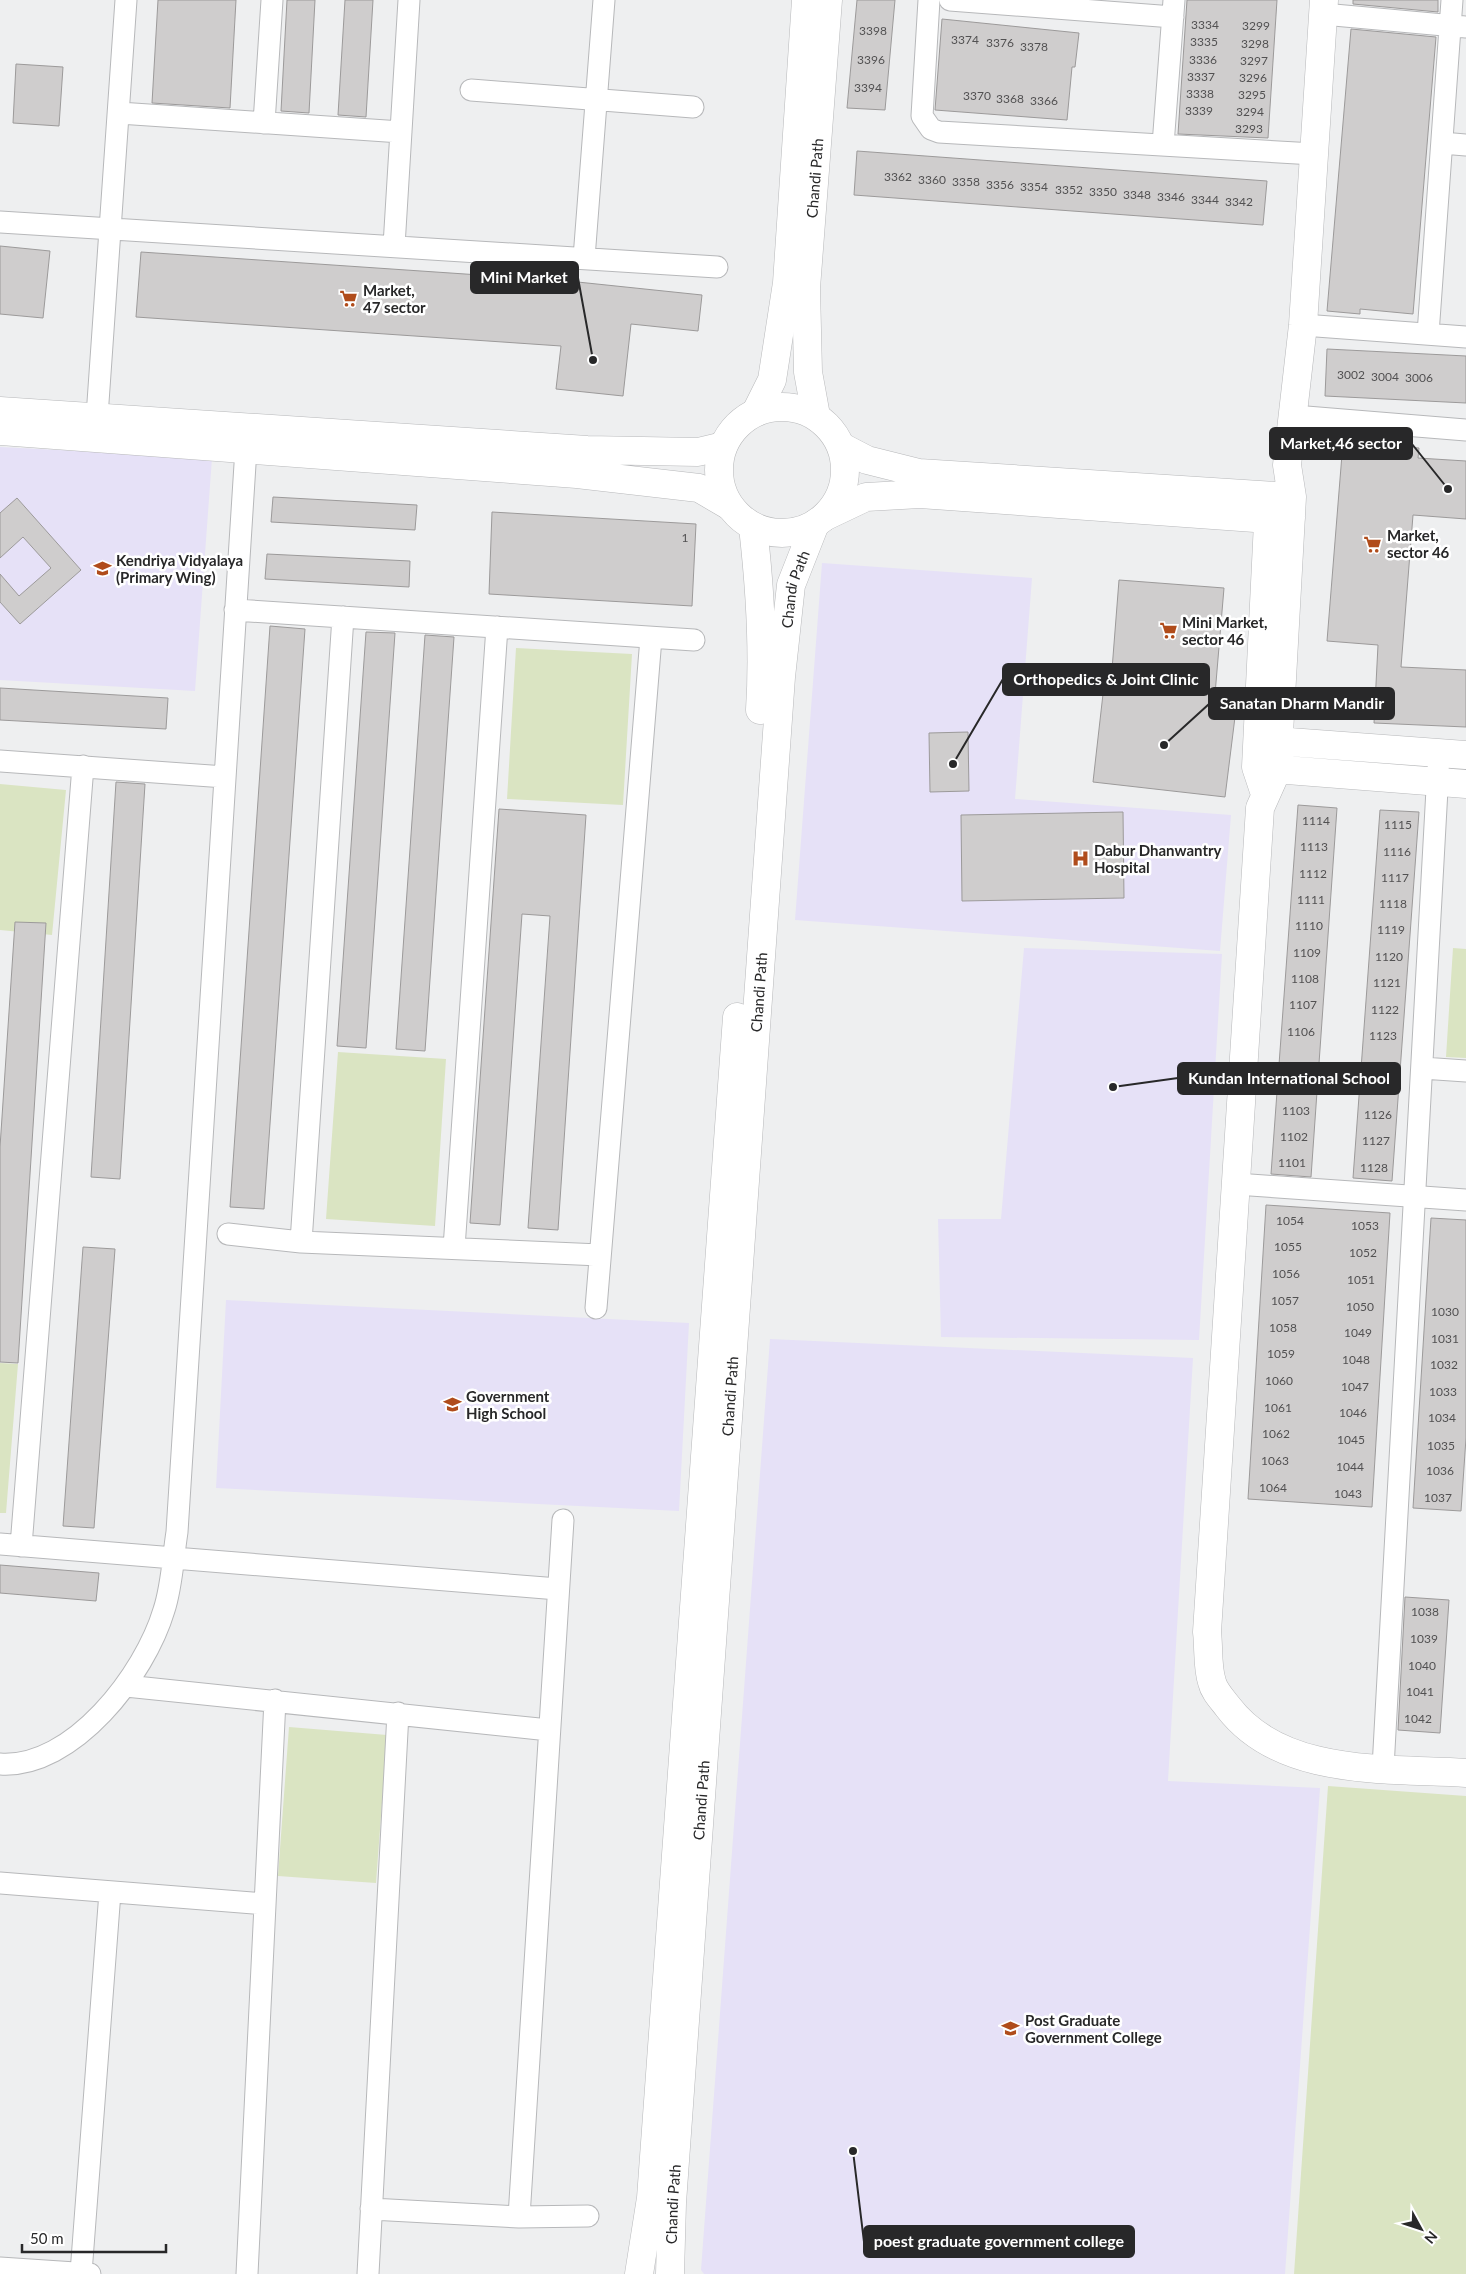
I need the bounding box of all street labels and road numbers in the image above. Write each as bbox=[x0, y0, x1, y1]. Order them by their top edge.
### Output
street label: Chandi Path bbox=[802, 137, 826, 219]
street label: Chandi Path bbox=[777, 548, 813, 629]
street label: Chandi Path bbox=[747, 952, 770, 1033]
street label: Chandi Path bbox=[718, 1356, 741, 1437]
street label: Chandi Path bbox=[689, 1760, 713, 1841]
street label: Chandi Path bbox=[662, 2163, 684, 2244]

